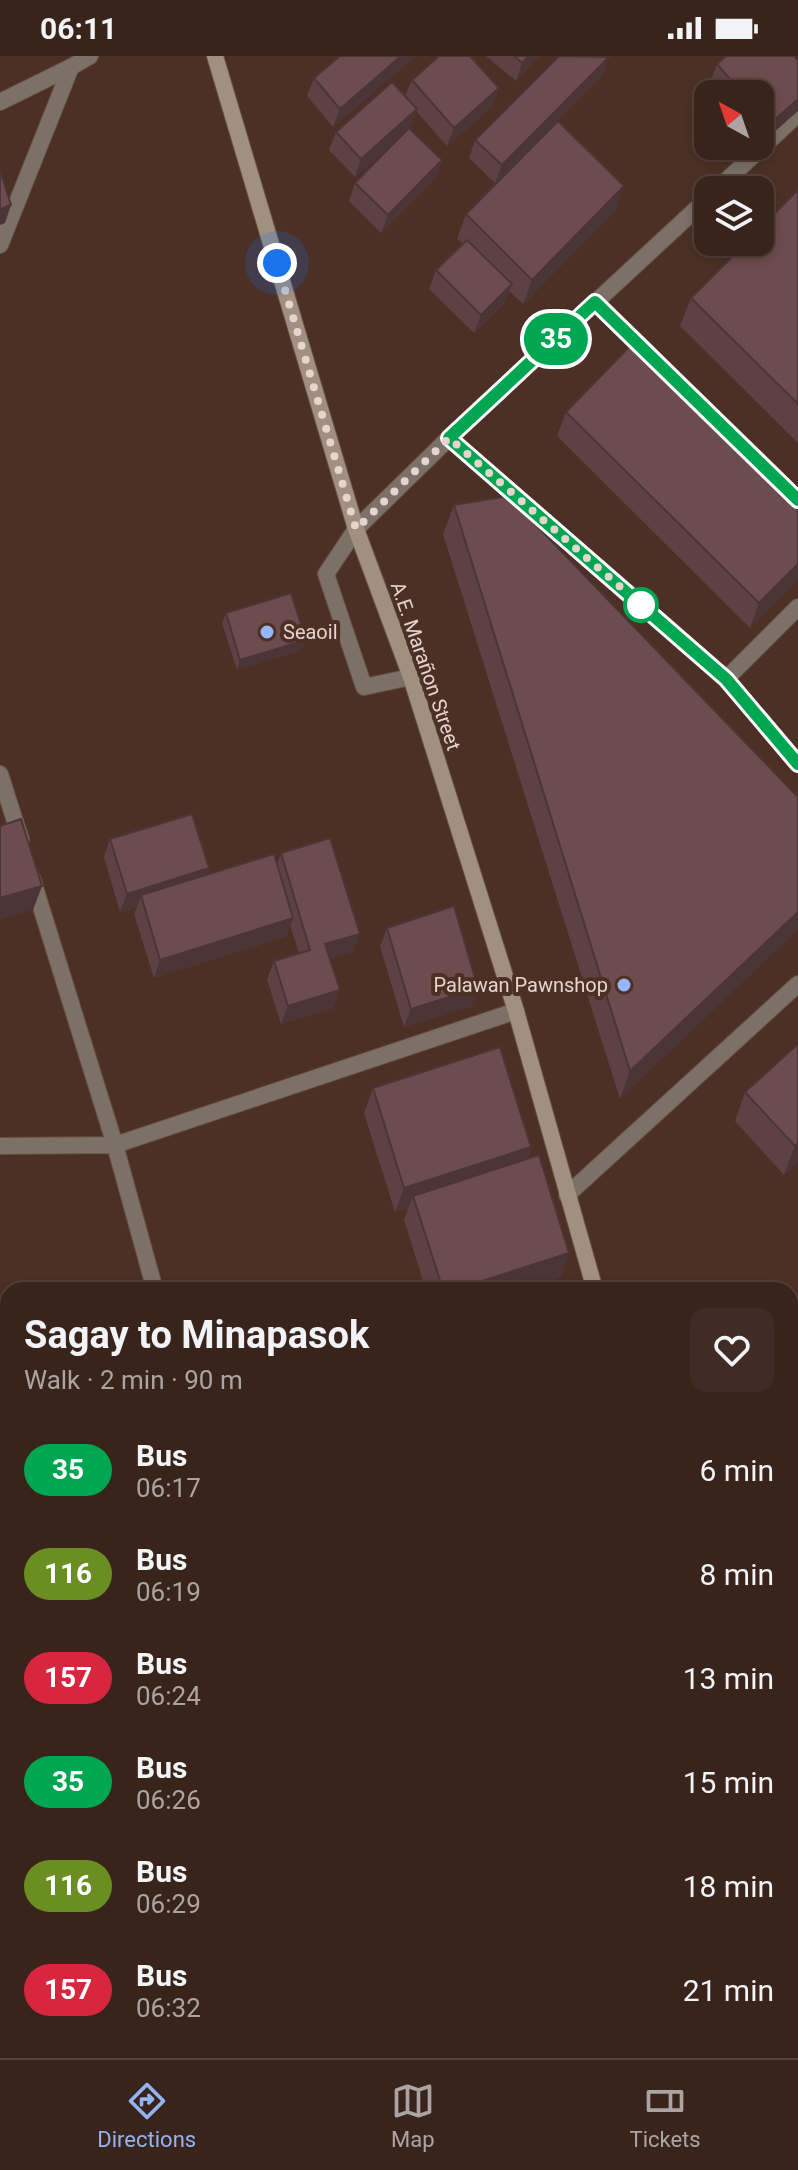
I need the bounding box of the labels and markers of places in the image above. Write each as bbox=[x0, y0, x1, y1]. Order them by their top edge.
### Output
unlabelled marker bbox=[624, 588, 658, 622]
place label: Seaoil bbox=[283, 620, 338, 644]
marker: Seaoil bbox=[258, 623, 276, 641]
place label: Palawan Pawnshop bbox=[434, 973, 608, 997]
marker: Palawan Pawnshop bbox=[615, 976, 633, 994]

